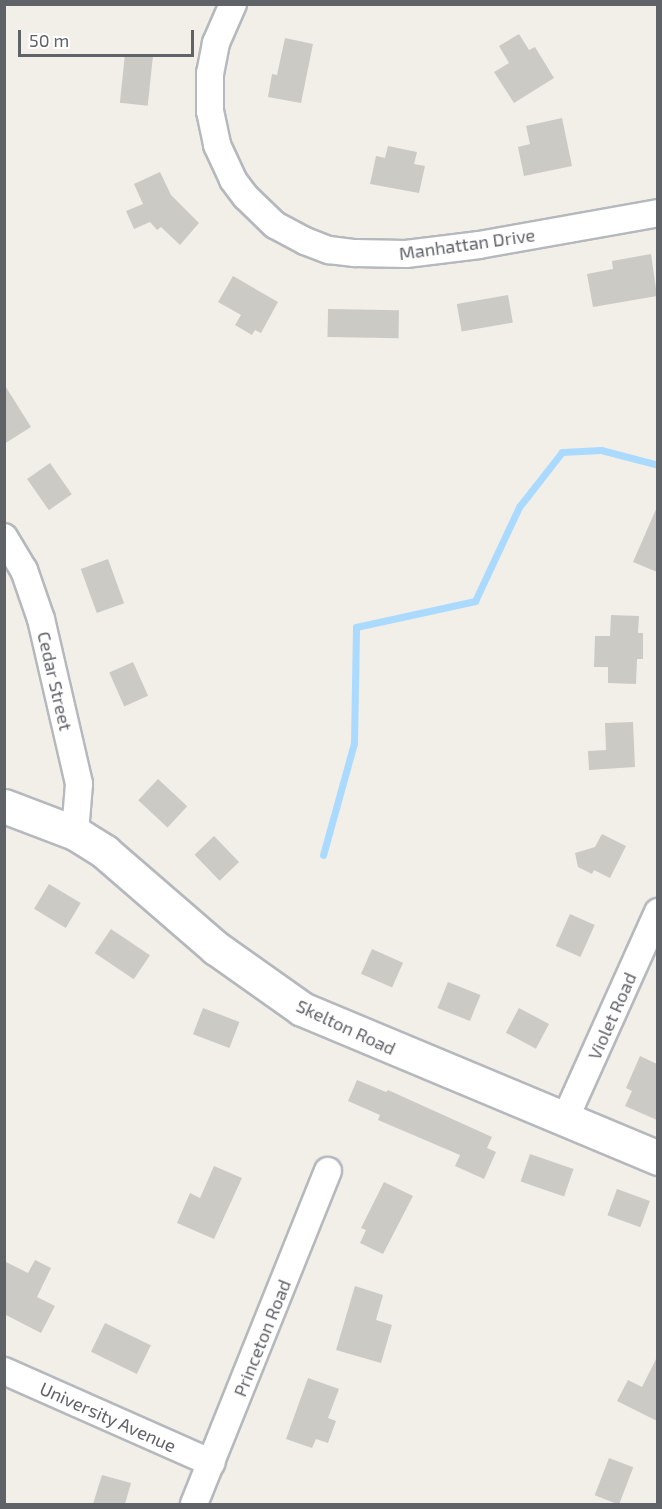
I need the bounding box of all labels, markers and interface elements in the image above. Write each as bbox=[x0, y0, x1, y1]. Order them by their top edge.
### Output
scale bar bbox=[21, 18, 196, 56]
text: 50 m bbox=[29, 29, 69, 51]
street label: Manhattan Drive bbox=[398, 224, 536, 264]
street label: Cedar Street bbox=[33, 629, 77, 733]
street label: Violet Road bbox=[583, 969, 641, 1063]
street label: Skelton Road bbox=[293, 995, 399, 1059]
street label: Princeton Road bbox=[229, 1276, 295, 1400]
street label: University Avenue bbox=[36, 1377, 180, 1457]

